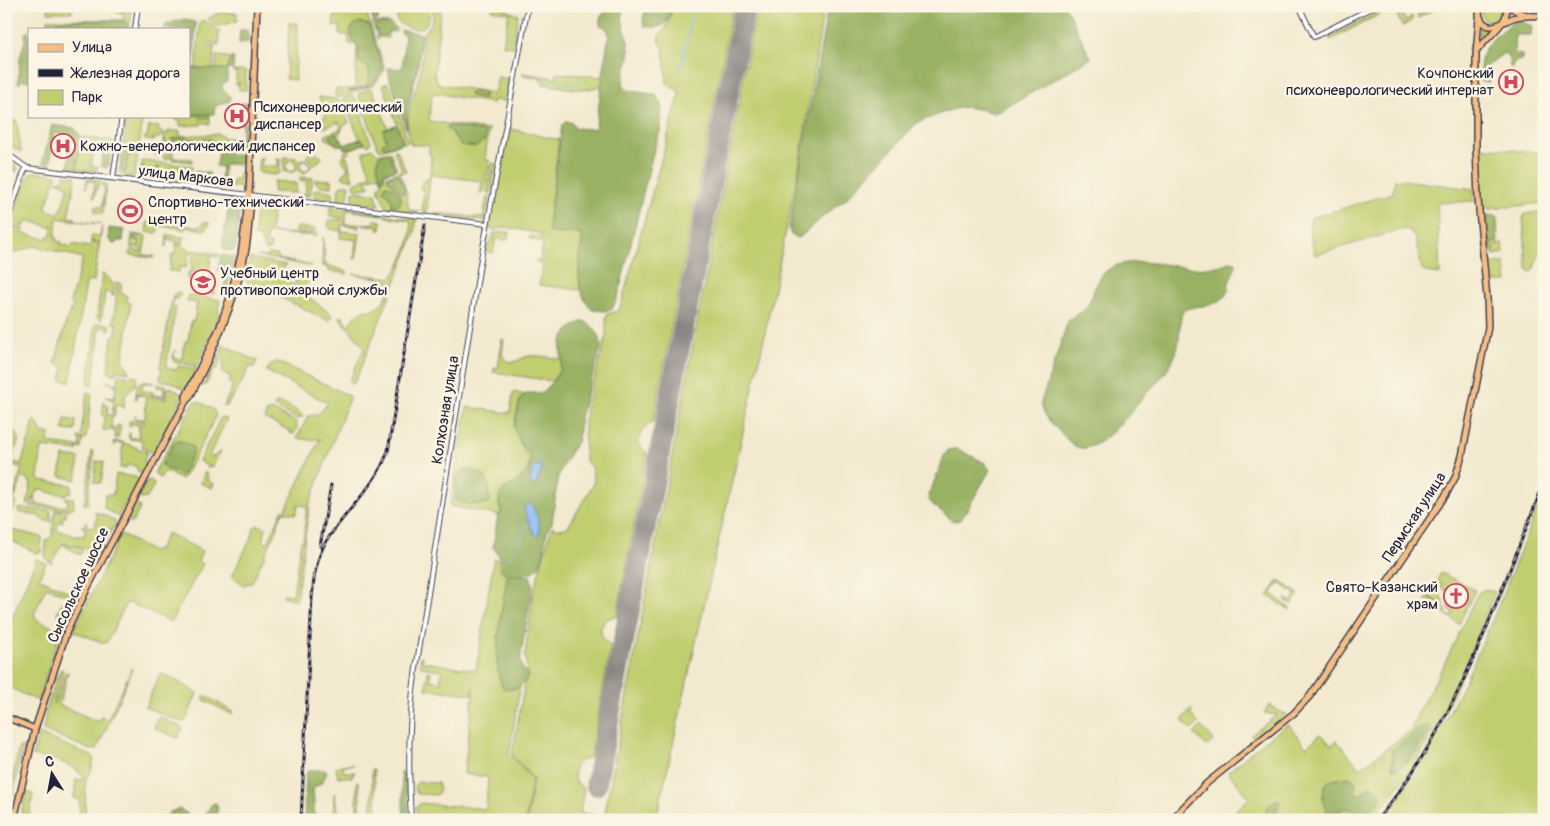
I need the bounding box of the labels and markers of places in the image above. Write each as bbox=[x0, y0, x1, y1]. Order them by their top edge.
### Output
place label: Кочпонский психоневрологический интернат bbox=[1286, 64, 1494, 100]
hospital icon: Кочпонский психоневрологический интернат bbox=[1498, 69, 1524, 95]
place label: Психоневрологический диспансер bbox=[254, 98, 402, 134]
hospital icon: Психоневрологический диспансер bbox=[224, 103, 250, 129]
hospital icon: Кожно-венерологический диспансер bbox=[50, 133, 76, 159]
place label: Кожно-венерологический диспансер bbox=[80, 137, 316, 156]
place label: Спортивно-технический центр bbox=[148, 193, 304, 229]
sports icon: Спортивно-технический центр bbox=[117, 198, 143, 224]
place label: Учебный центр противопожарной службы bbox=[220, 264, 388, 300]
school or university icon: Учебный центр противопожарной службы bbox=[190, 269, 216, 295]
place label: Свято-Казанский храм bbox=[1326, 578, 1438, 614]
church icon: Свято-Казанский храм bbox=[1443, 583, 1469, 609]

